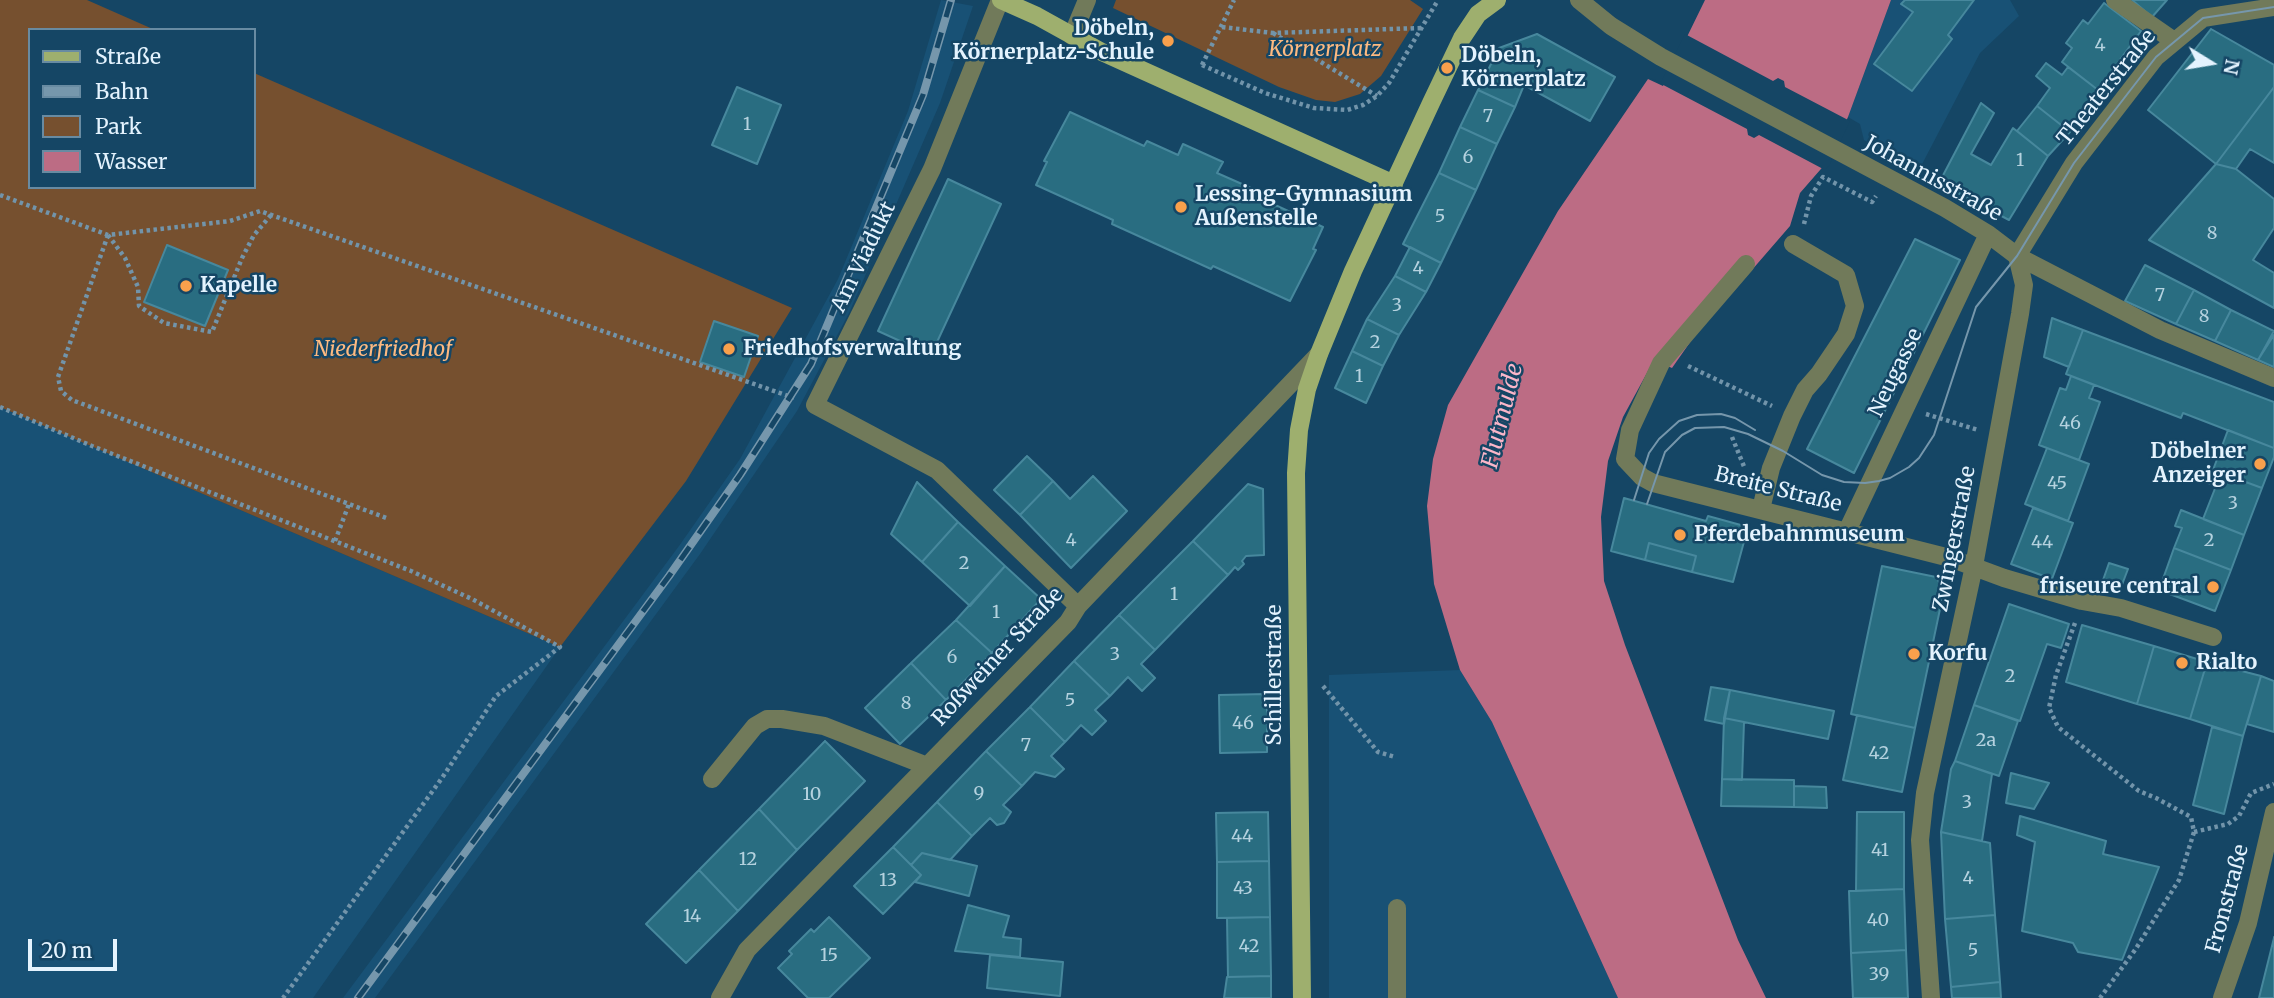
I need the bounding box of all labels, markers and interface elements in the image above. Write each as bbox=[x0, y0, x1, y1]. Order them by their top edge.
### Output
place label: Döbeln, Körnerplatz-Schule bbox=[952, 16, 1154, 66]
street label: Theaterstraße bbox=[2052, 25, 2162, 151]
legend bbox=[28, 28, 256, 189]
north arrow bbox=[2176, 28, 2246, 98]
marker: Döbeln, Körnerplatz-Schule bbox=[1160, 33, 1176, 49]
house number: 4 bbox=[2094, 35, 2106, 57]
park label: Körnerplatz bbox=[1268, 37, 1382, 63]
text: Straße bbox=[95, 43, 161, 70]
place label: Döbeln, Körnerplatz bbox=[1461, 43, 1586, 93]
text: N bbox=[2218, 57, 2245, 77]
marker: Döbeln, Körnerplatz bbox=[1439, 60, 1455, 76]
text: Bahn bbox=[95, 78, 149, 105]
house number: 7 bbox=[1483, 106, 1493, 128]
text: Park bbox=[95, 113, 142, 140]
house number: 1 bbox=[743, 114, 751, 136]
street label: Johannisstraße bbox=[1860, 131, 2006, 227]
house number: 6 bbox=[1463, 147, 1473, 169]
text: Wasser bbox=[95, 148, 167, 175]
house number: 1 bbox=[2016, 150, 2024, 172]
place label: Lessing-Gymnasium Außenstelle bbox=[1195, 182, 1412, 232]
street label: Am Viadukt bbox=[826, 198, 902, 316]
marker: Lessing-Gymnasium Außenstelle bbox=[1173, 199, 1189, 215]
house number: 5 bbox=[1435, 206, 1445, 228]
house number: 8 bbox=[2207, 223, 2217, 245]
house number: 4 bbox=[1412, 258, 1424, 280]
place label: Kapelle bbox=[200, 273, 277, 299]
marker: Kapelle bbox=[178, 278, 194, 294]
house number: 7 bbox=[2155, 285, 2165, 307]
house number: 3 bbox=[1392, 295, 1402, 317]
house number: 8 bbox=[2199, 306, 2209, 328]
street label: Neugasse bbox=[1864, 325, 1928, 421]
house number: 2 bbox=[1370, 332, 1380, 354]
place label: Friedhofsverwaltung bbox=[743, 336, 961, 362]
park label: Niederfriedhof bbox=[314, 337, 452, 363]
marker: Friedhofsverwaltung bbox=[721, 341, 737, 357]
water label: Flutmulde bbox=[1477, 361, 1529, 471]
house number: 1 bbox=[1355, 366, 1363, 388]
house number: 46 bbox=[2059, 413, 2081, 435]
place label: Döbelner Anzeiger bbox=[2150, 439, 2246, 489]
marker: Döbelner Anzeiger bbox=[2252, 456, 2268, 472]
street label: Breite Straße bbox=[1712, 462, 1844, 518]
street label: Zwingerstraße bbox=[1929, 464, 1981, 614]
house number: 45 bbox=[2047, 473, 2067, 495]
house number: 3 bbox=[2228, 493, 2238, 515]
place label: Pferdebahnmuseum bbox=[1694, 522, 1905, 548]
marker: Pferdebahnmuseum bbox=[1672, 527, 1688, 543]
house number: 4 bbox=[1065, 530, 1077, 552]
house number: 2 bbox=[2204, 530, 2214, 552]
house number: 44 bbox=[2031, 532, 2053, 554]
house number: 2 bbox=[959, 553, 969, 575]
place label: friseure central bbox=[2040, 574, 2199, 600]
marker: friseure central bbox=[2205, 579, 2221, 595]
street label: Roßweiner Straße bbox=[927, 583, 1069, 731]
house number: 1 bbox=[1170, 584, 1178, 606]
house number: 1 bbox=[992, 602, 1000, 624]
street label: Schillerstraße bbox=[1262, 605, 1288, 745]
place label: Korfu bbox=[1928, 641, 1987, 667]
house number: 3 bbox=[1110, 644, 1120, 666]
marker: Korfu bbox=[1906, 646, 1922, 662]
house number: 6 bbox=[947, 647, 957, 669]
place label: Rialto bbox=[2196, 650, 2257, 676]
marker: Rialto bbox=[2174, 655, 2190, 671]
house number: 2 bbox=[2005, 666, 2015, 688]
house number: 5 bbox=[1065, 690, 1075, 712]
house number: 8 bbox=[901, 693, 911, 715]
house number: 46 bbox=[1232, 713, 1254, 735]
house number: 2a bbox=[1976, 730, 1996, 752]
house number: 7 bbox=[1021, 735, 1031, 757]
house number: 42 bbox=[1869, 743, 1889, 765]
house number: 9 bbox=[974, 783, 984, 805]
house number: 10 bbox=[803, 784, 821, 806]
house number: 3 bbox=[1962, 792, 1972, 814]
house number: 44 bbox=[1231, 826, 1253, 848]
house number: 41 bbox=[1871, 840, 1889, 862]
street label: Fronstraße bbox=[2201, 842, 2255, 956]
house number: 12 bbox=[739, 849, 757, 871]
house number: 4 bbox=[1962, 868, 1974, 890]
house number: 13 bbox=[879, 870, 897, 892]
house number: 43 bbox=[1233, 878, 1253, 900]
house number: 14 bbox=[683, 906, 701, 928]
house number: 40 bbox=[1867, 910, 1889, 932]
scale bar bbox=[32, 925, 121, 969]
house number: 42 bbox=[1239, 936, 1259, 958]
text: 20 m bbox=[41, 937, 92, 964]
house number: 5 bbox=[1968, 940, 1978, 962]
house number: 15 bbox=[820, 945, 838, 967]
house number: 39 bbox=[1869, 964, 1889, 986]

